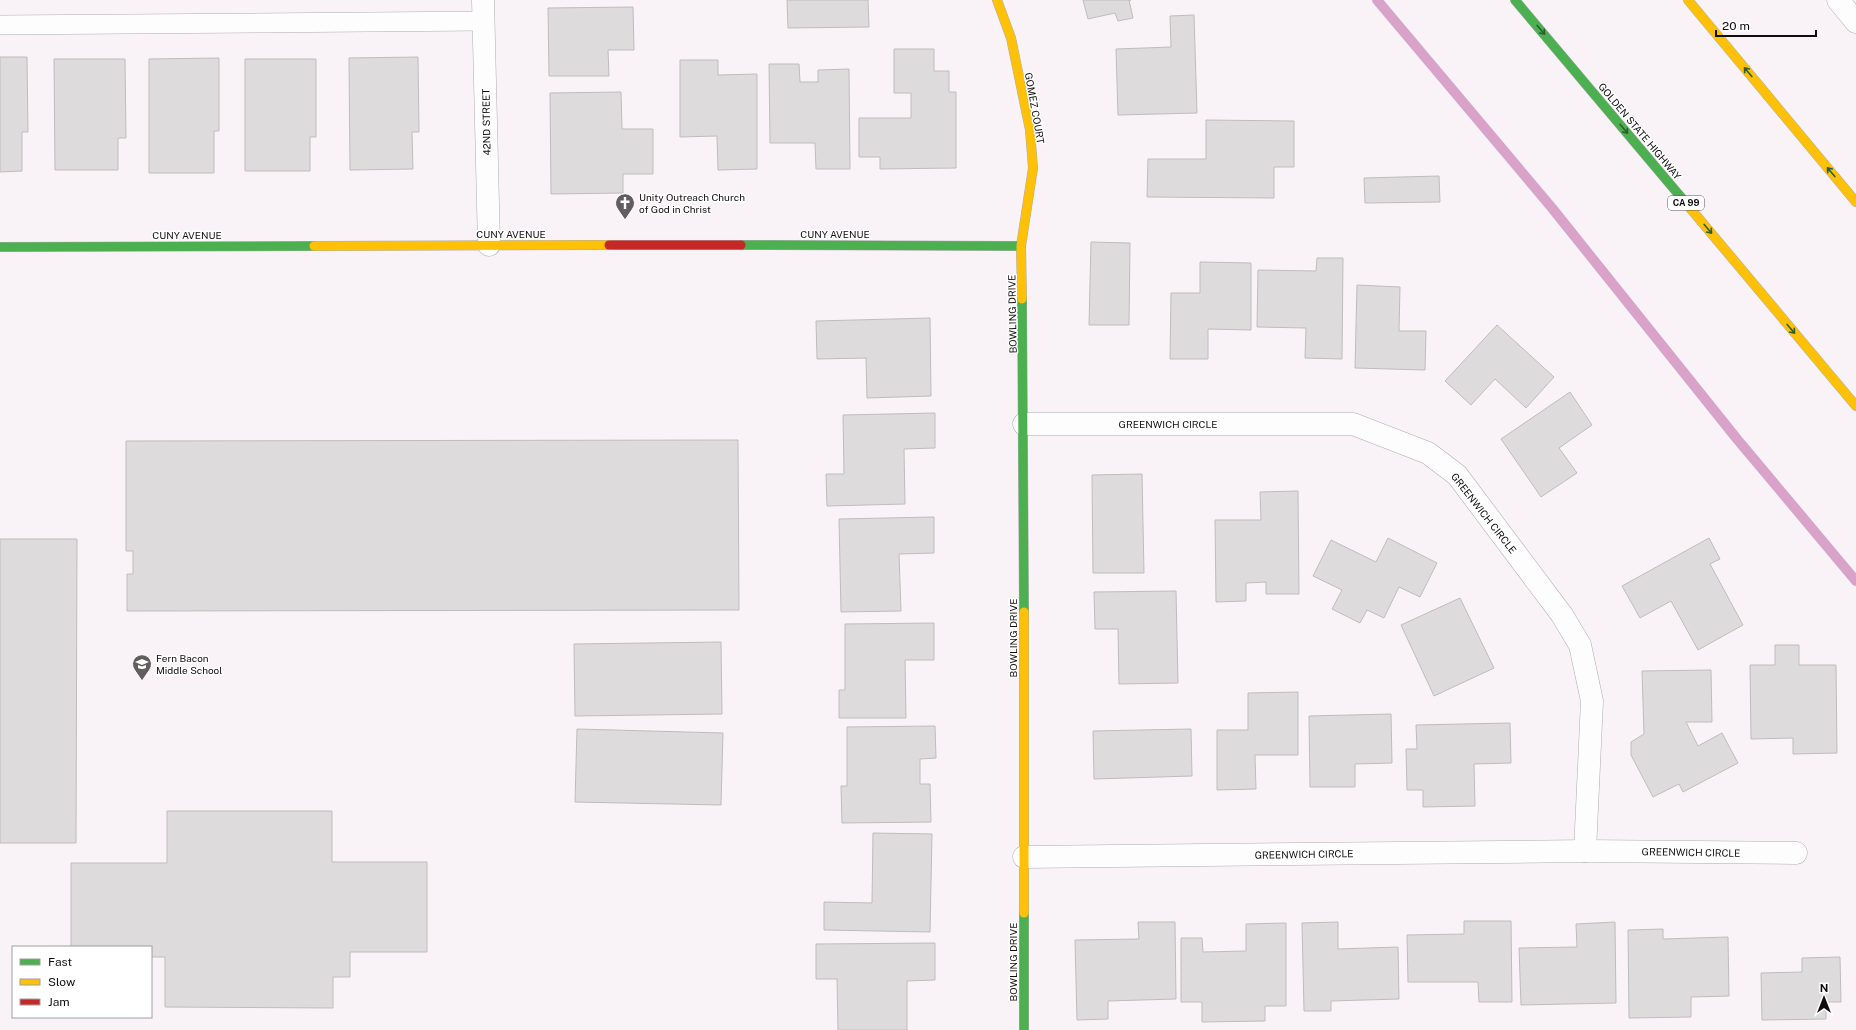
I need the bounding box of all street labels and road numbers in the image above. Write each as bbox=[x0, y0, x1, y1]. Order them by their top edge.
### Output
street label: GOMEZ COURT bbox=[1023, 71, 1047, 145]
street label: GOLDEN STATE HIGHWAY bbox=[1596, 80, 1684, 182]
street label: 42ND STREET bbox=[479, 88, 493, 156]
road number: CA 99 bbox=[1668, 196, 1704, 210]
street label: CUNY AVENUE bbox=[476, 228, 546, 240]
street label: CUNY AVENUE bbox=[800, 228, 870, 240]
street label: CUNY AVENUE bbox=[152, 229, 222, 241]
street label: BOWLING DRIVE bbox=[1005, 275, 1019, 353]
street label: GREENWICH CIRCLE bbox=[1119, 418, 1217, 430]
street label: GREENWICH CIRCLE bbox=[1449, 470, 1519, 556]
street label: BOWLING DRIVE bbox=[1007, 599, 1019, 677]
street label: GREENWICH CIRCLE bbox=[1642, 845, 1740, 859]
street label: GREENWICH CIRCLE bbox=[1255, 847, 1353, 861]
street label: BOWLING DRIVE bbox=[1007, 923, 1019, 1001]

